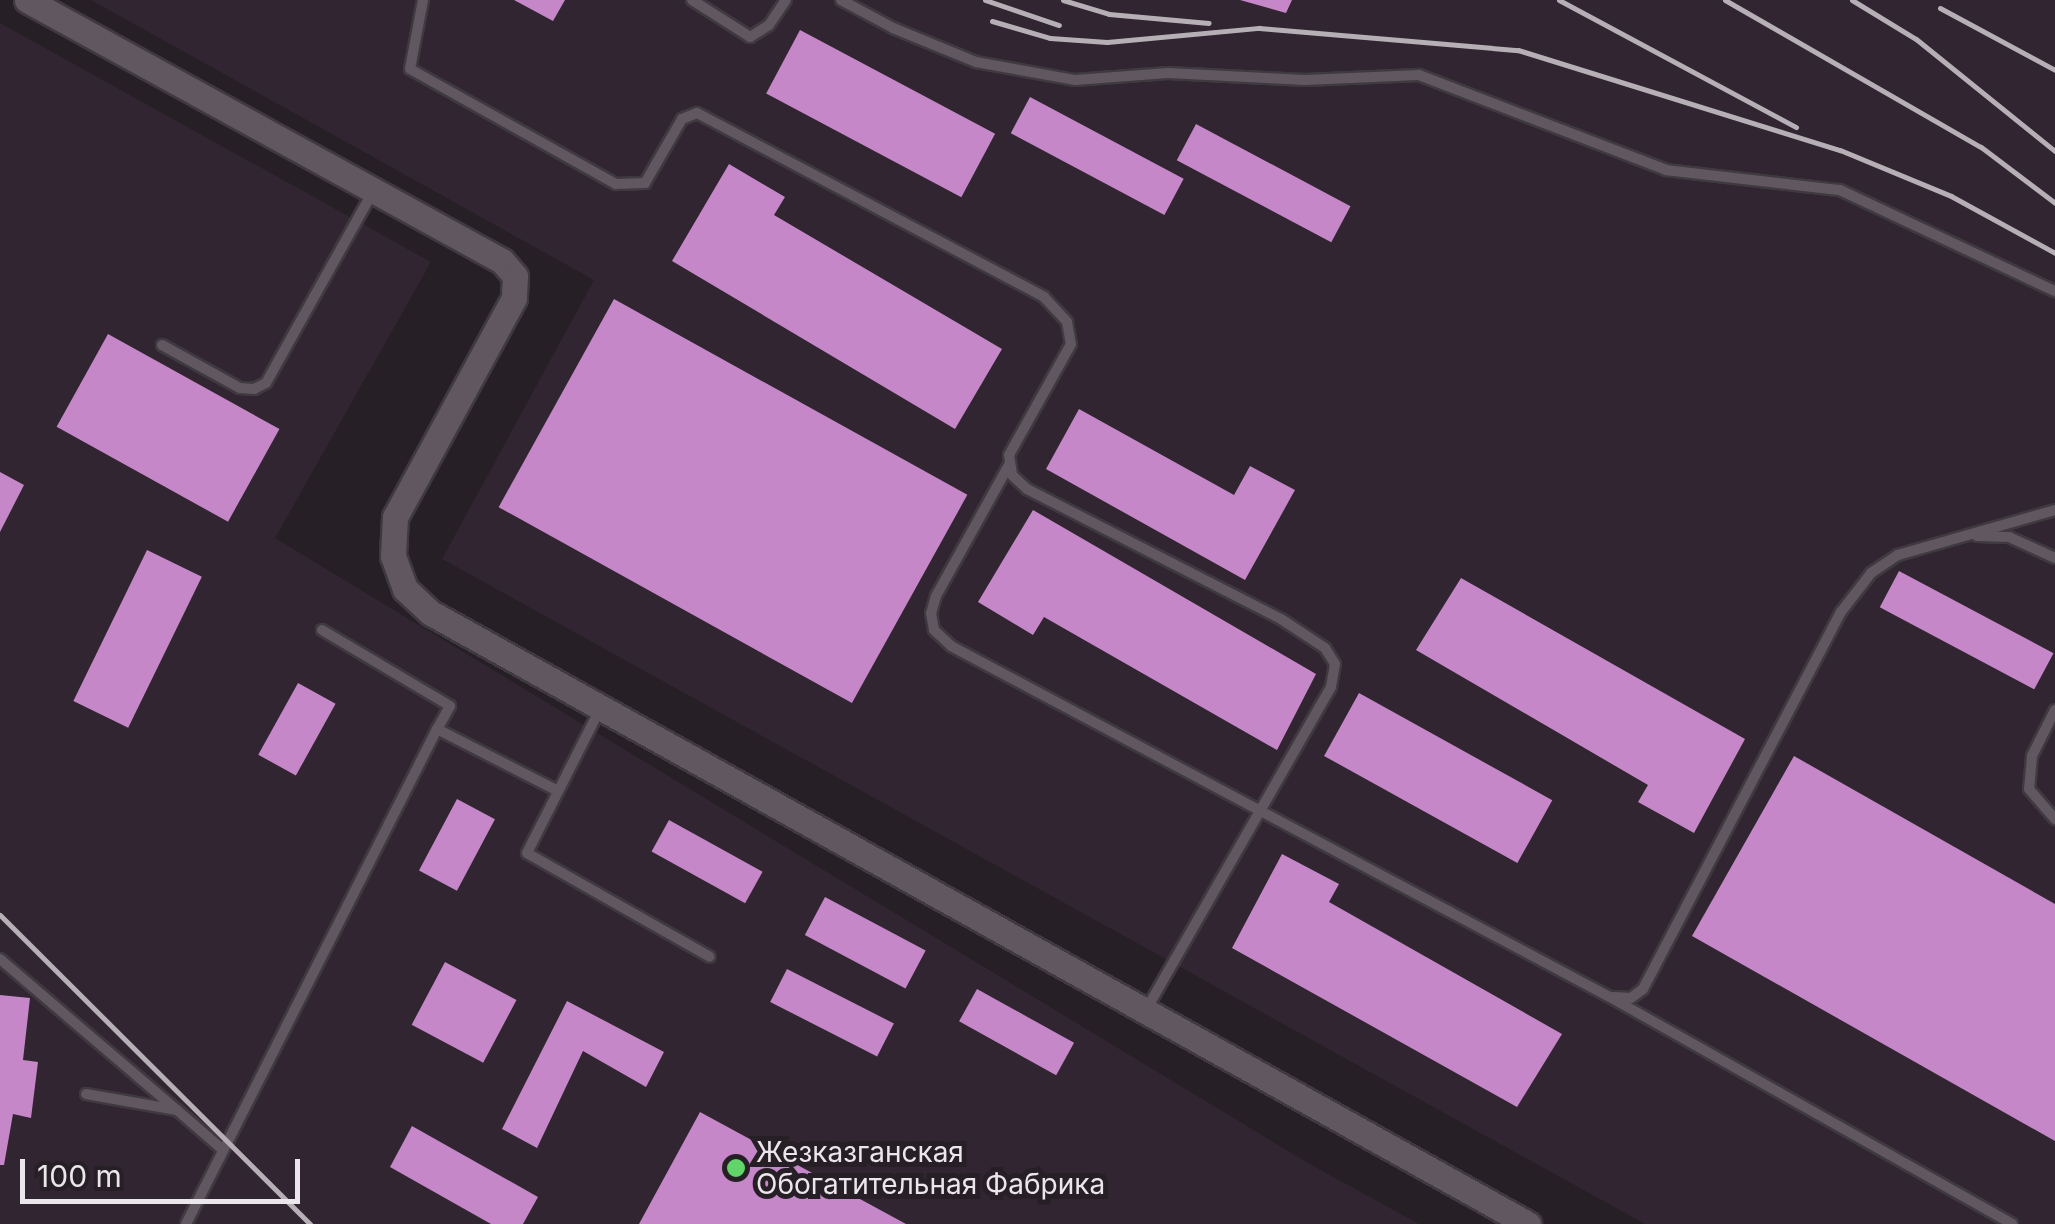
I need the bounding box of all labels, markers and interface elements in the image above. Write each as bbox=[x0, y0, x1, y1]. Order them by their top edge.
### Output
place label: Жезказганская Обогатительная Фабрика bbox=[756, 1135, 1105, 1201]
scale bar bbox=[25, 1139, 305, 1201]
marker: Жезказганская Обогатительная Фабрика bbox=[725, 1157, 747, 1179]
text: 100 m bbox=[37, 1158, 122, 1194]

